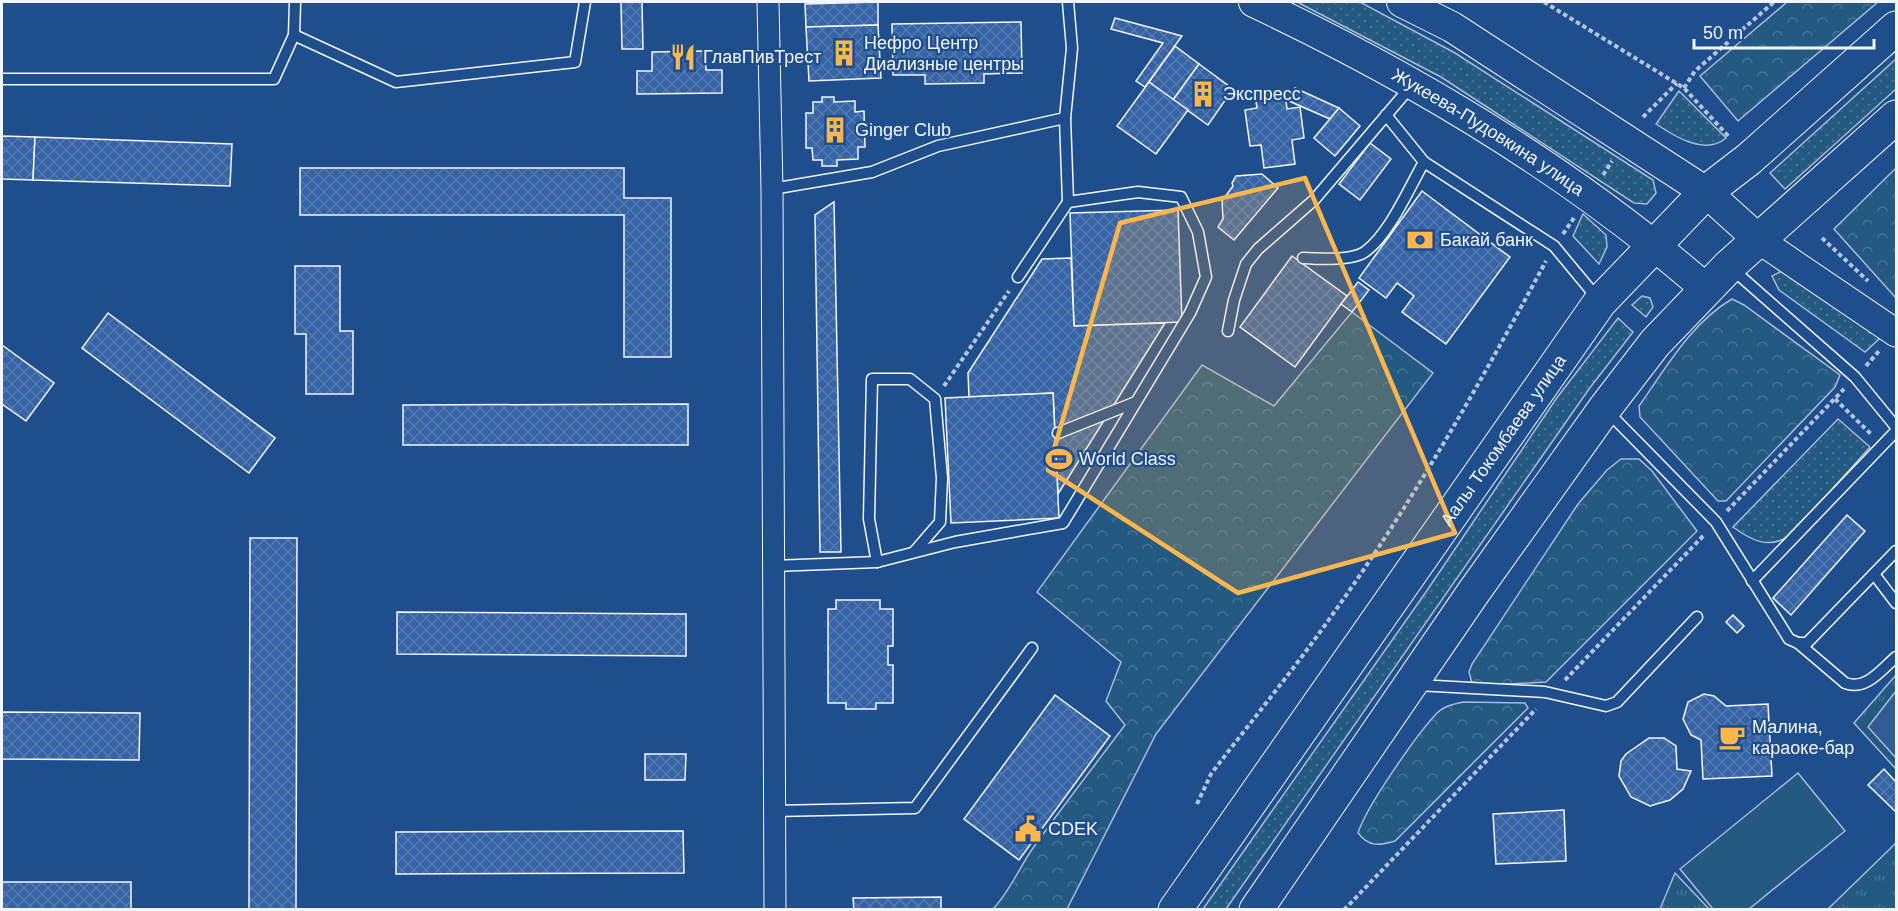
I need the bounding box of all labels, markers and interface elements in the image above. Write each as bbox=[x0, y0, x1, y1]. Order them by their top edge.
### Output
scale bar bbox=[1694, 12, 1874, 50]
text: 50 m bbox=[1703, 23, 1743, 43]
place label: Нефро Центр Диализные центры bbox=[864, 33, 1024, 74]
building icon: Нефро Центр Диализные центры bbox=[829, 38, 859, 68]
restaurant icon: ГлавПивТрест bbox=[668, 42, 698, 72]
place label: ГлавПивТрест bbox=[703, 47, 822, 67]
street label: Жукеева-Пудовкина улица bbox=[1389, 65, 1589, 200]
building icon: Экспресс bbox=[1188, 79, 1218, 109]
place label: Экспресс bbox=[1223, 84, 1301, 104]
building icon: Ginger Club bbox=[820, 115, 850, 145]
place label: Ginger Club bbox=[855, 120, 951, 140]
bank icon: Бакай банк bbox=[1405, 225, 1435, 255]
place label: Бакай банк bbox=[1440, 230, 1533, 250]
street label: Аалы Токомбаева улица bbox=[1437, 350, 1571, 530]
sports icon: World Class bbox=[1044, 444, 1074, 474]
place label: World Class bbox=[1079, 449, 1176, 469]
place label: Малина, караоке-бар bbox=[1752, 717, 1854, 758]
cafe icon: Малина, караоке-бар bbox=[1717, 722, 1747, 752]
public building icon: CDEK bbox=[1013, 814, 1043, 844]
place label: CDEK bbox=[1048, 819, 1098, 839]

